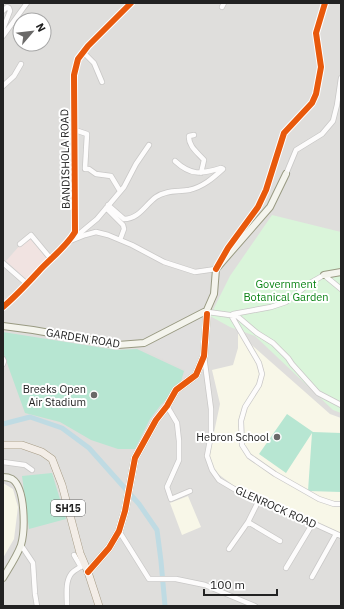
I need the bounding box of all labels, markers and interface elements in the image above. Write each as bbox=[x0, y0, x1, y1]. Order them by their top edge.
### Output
north arrow bbox=[12, 12, 52, 52]
text: N bbox=[33, 21, 49, 34]
street label: BANDISHOLA ROAD bbox=[57, 109, 73, 209]
park label: Government Botanical Garden bbox=[243, 277, 329, 304]
street label: GARDEN ROAD bbox=[45, 325, 121, 351]
place label: Breeks Open Air Stadium bbox=[23, 382, 86, 409]
marker: Breeks Open Air Stadium bbox=[89, 390, 99, 400]
place label: Hebron School bbox=[196, 430, 269, 444]
marker: Hebron School bbox=[272, 432, 282, 442]
street label: GLENROCK ROAD bbox=[233, 483, 319, 531]
road number: SH15 bbox=[51, 500, 85, 516]
scale bar bbox=[204, 571, 277, 597]
text: 100 m bbox=[210, 577, 245, 592]

